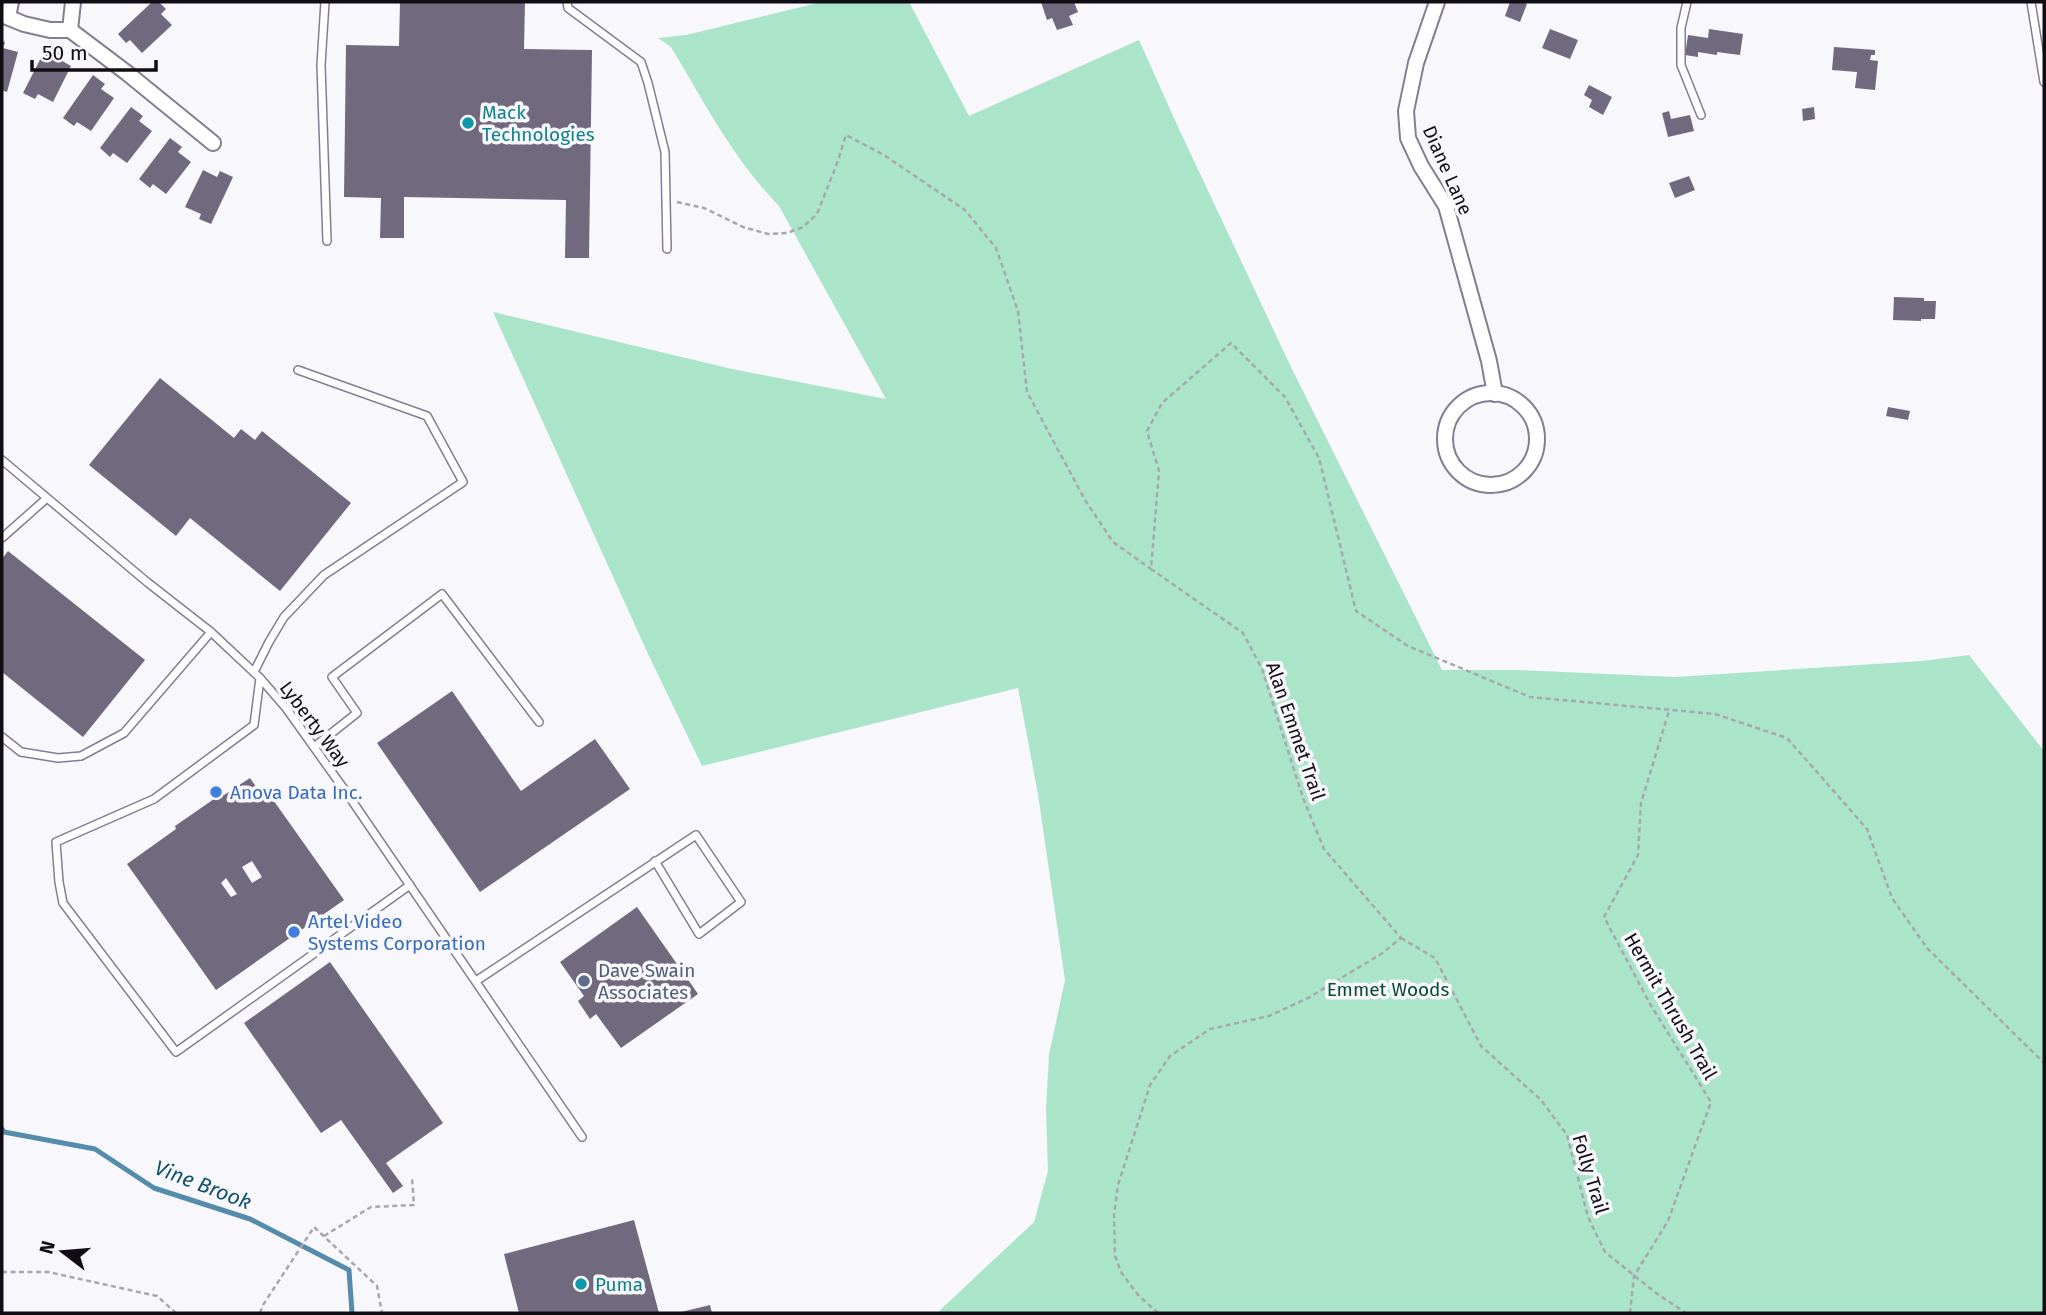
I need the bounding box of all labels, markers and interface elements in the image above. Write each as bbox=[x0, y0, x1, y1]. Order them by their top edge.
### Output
scale bar bbox=[32, 28, 156, 72]
text: 50 m bbox=[42, 40, 88, 66]
place label: Mack Technologies bbox=[482, 101, 595, 146]
marker: Mack Technologies bbox=[460, 115, 476, 131]
street label: Diane Lane bbox=[1418, 122, 1477, 219]
street label: Alan Emmet Trail bbox=[1261, 659, 1330, 804]
street label: Lyberty Way bbox=[275, 677, 355, 773]
place label: Anova Data Inc. bbox=[230, 781, 363, 804]
marker: Anova Data Inc. bbox=[208, 784, 224, 800]
place label: Artel Video Systems Corporation bbox=[308, 910, 486, 955]
marker: Artel Video Systems Corporation bbox=[286, 924, 302, 940]
street label: Hermit Thrush Trail bbox=[1619, 929, 1722, 1084]
place label: Dave Swain Associates bbox=[598, 959, 695, 1004]
marker: Dave Swain Associates bbox=[576, 973, 592, 989]
park label: Emmet Woods bbox=[1327, 978, 1449, 1001]
street label: Folly Trail bbox=[1567, 1131, 1614, 1217]
water label: Vine Brook bbox=[151, 1155, 255, 1215]
north arrow bbox=[28, 1217, 98, 1287]
text: N bbox=[34, 1238, 60, 1257]
place label: Puma bbox=[595, 1273, 643, 1296]
marker: Puma bbox=[573, 1276, 589, 1292]

